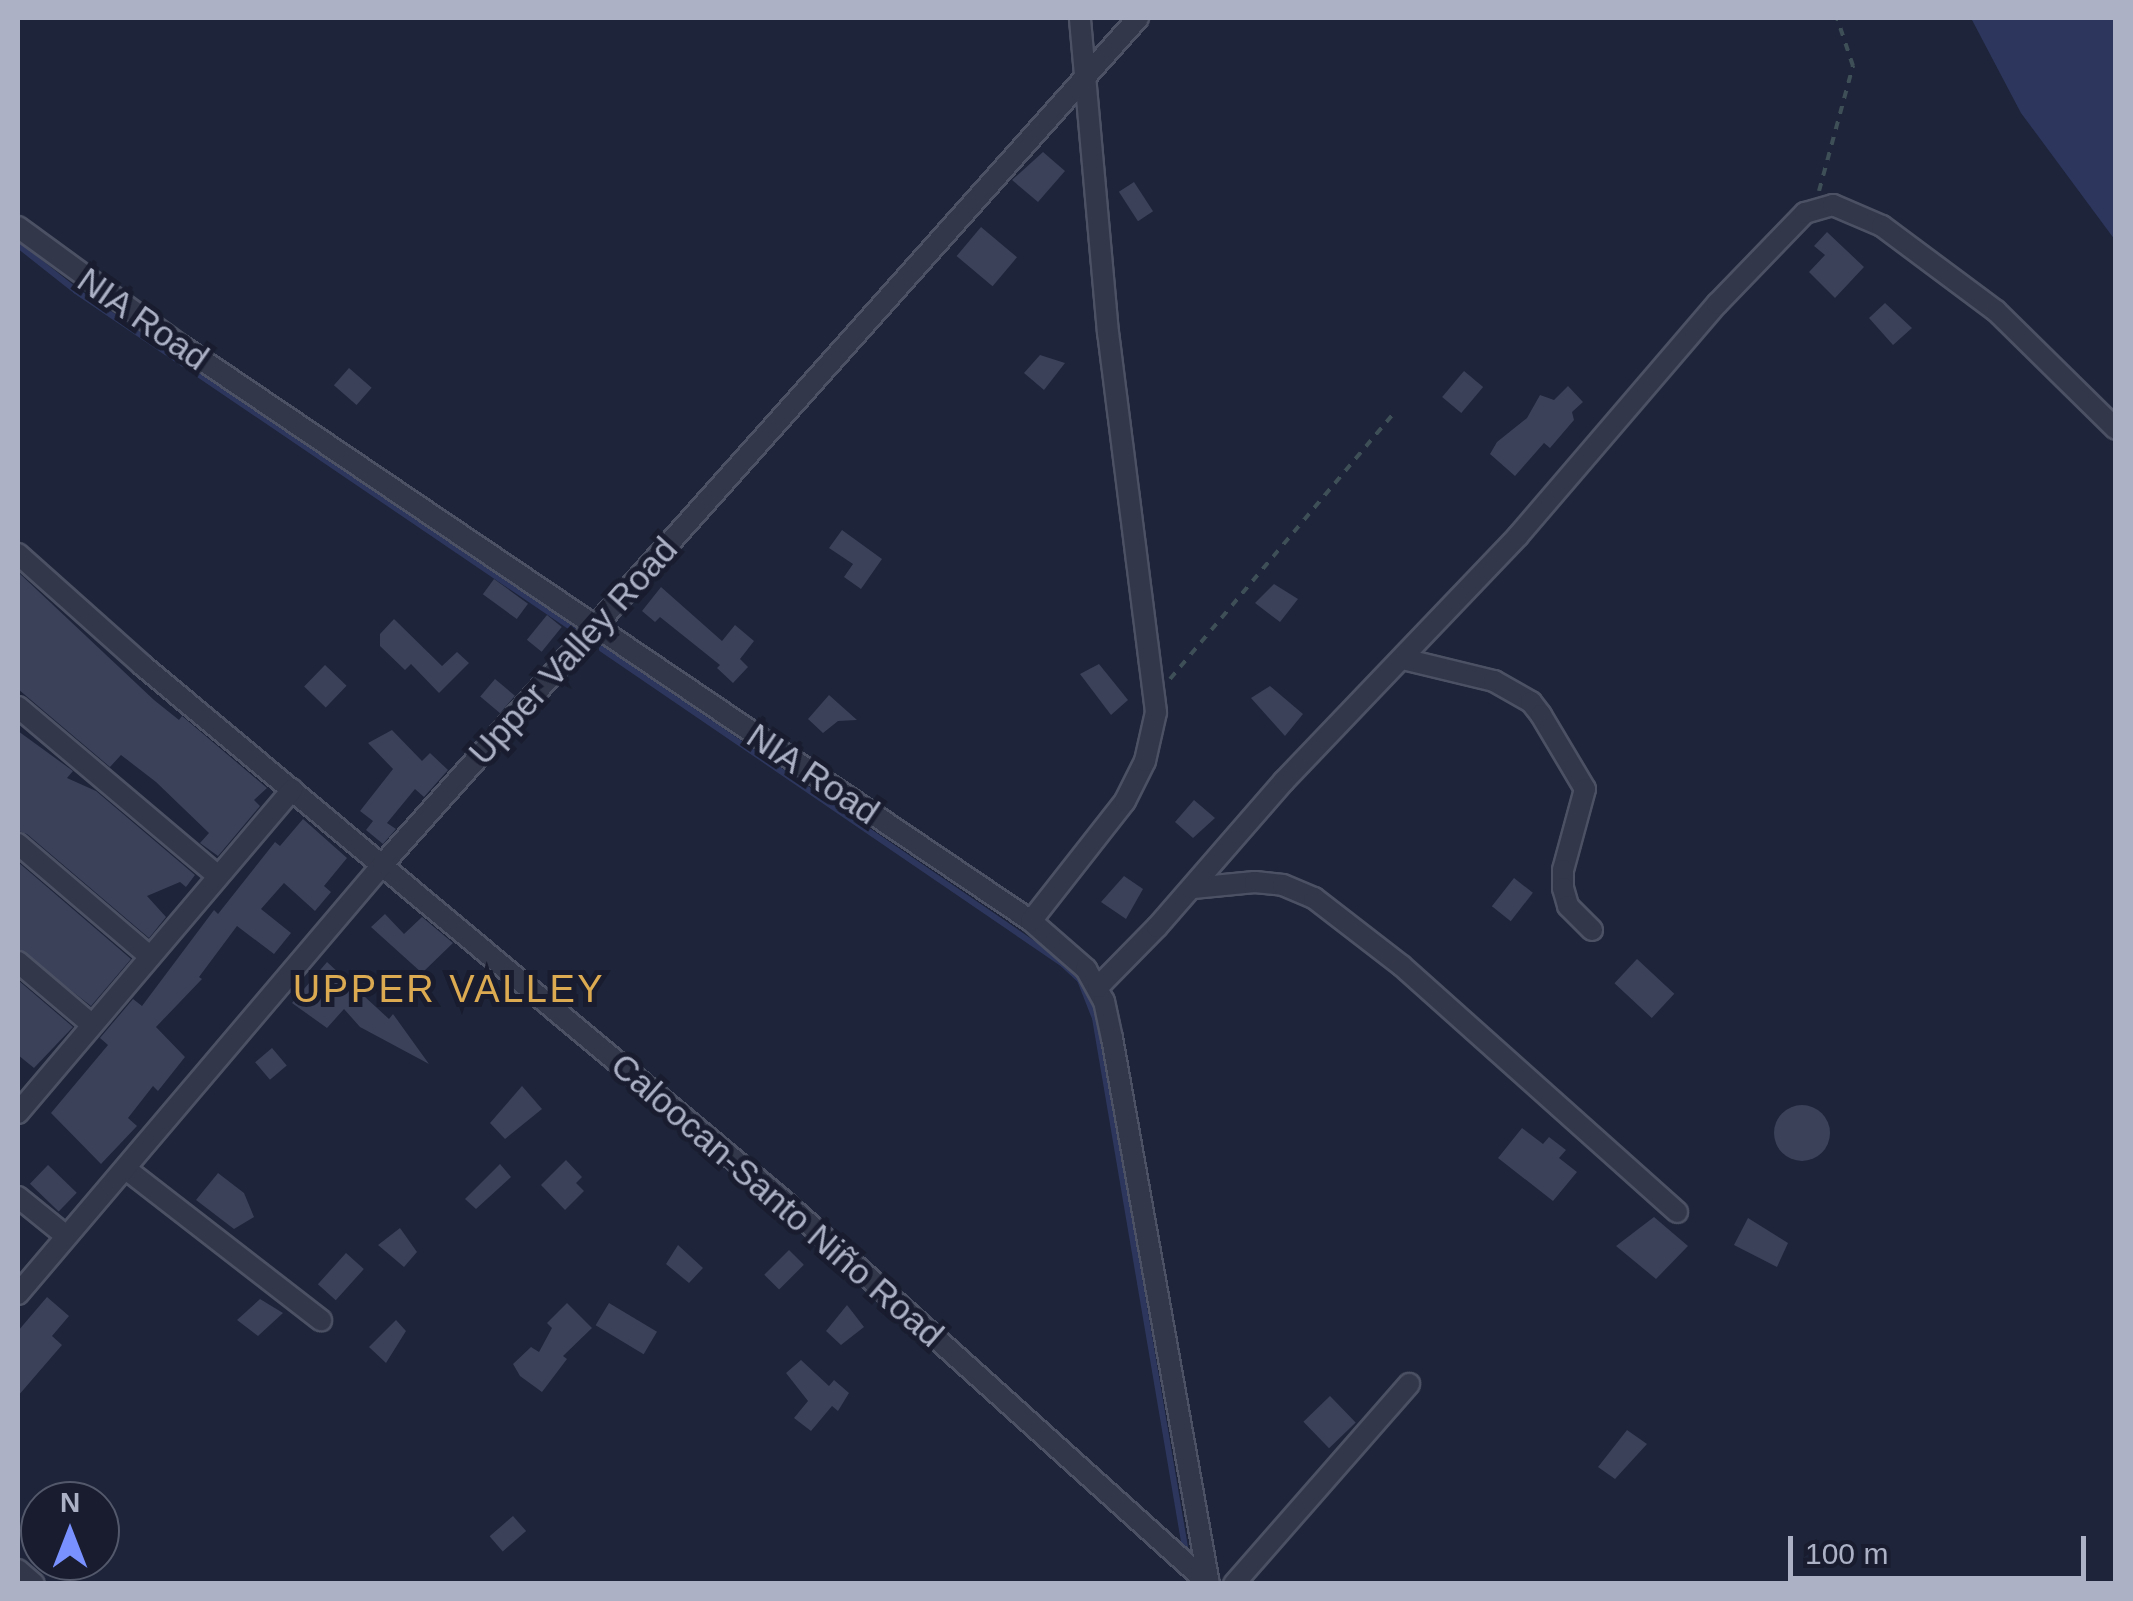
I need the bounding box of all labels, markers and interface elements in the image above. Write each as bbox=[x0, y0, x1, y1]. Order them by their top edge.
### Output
street label: NIA Road bbox=[69, 258, 217, 380]
street label: Upper Valley Road bbox=[460, 529, 686, 773]
street label: NIA Road bbox=[738, 714, 888, 834]
district label: UPPER VALLEY bbox=[293, 967, 605, 1013]
street label: Caloocan-Santo Niño Road bbox=[602, 1044, 952, 1356]
north arrow bbox=[20, 1481, 120, 1581]
text: N bbox=[60, 1487, 80, 1518]
scale bar bbox=[1793, 1516, 2090, 1578]
text: 100 m bbox=[1805, 1537, 1888, 1570]

